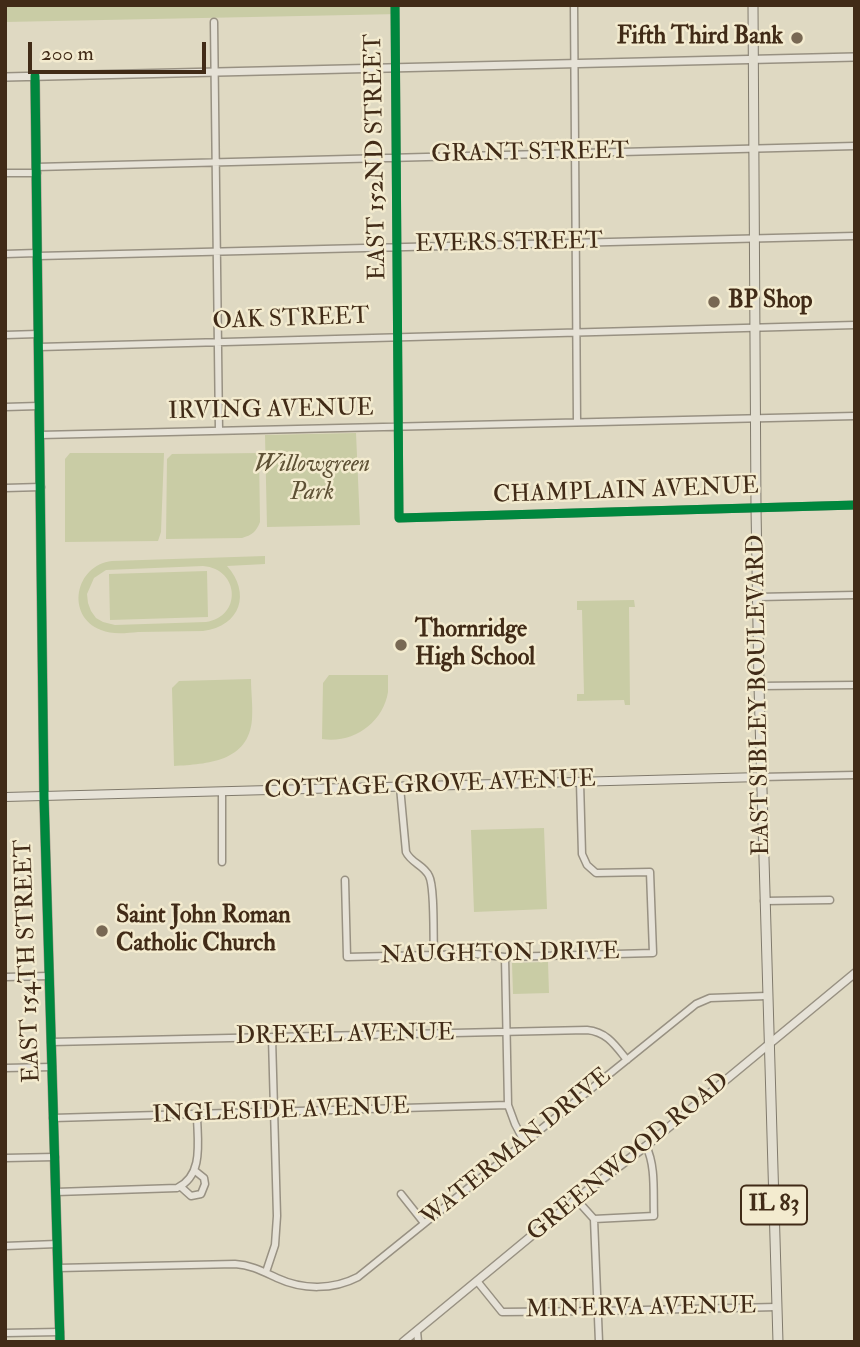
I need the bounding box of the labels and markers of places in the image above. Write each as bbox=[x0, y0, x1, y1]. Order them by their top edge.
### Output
place label: Fifth Third Bank bbox=[617, 24, 783, 52]
marker: Fifth Third Bank bbox=[789, 30, 805, 46]
place label: BP Shop bbox=[728, 288, 812, 316]
marker: BP Shop bbox=[706, 294, 722, 310]
place label: Thornridge High School bbox=[415, 617, 535, 673]
marker: Thornridge High School bbox=[393, 637, 409, 653]
place label: Saint John Roman Catholic Church bbox=[116, 903, 291, 959]
marker: Saint John Roman Catholic Church bbox=[94, 923, 110, 939]

